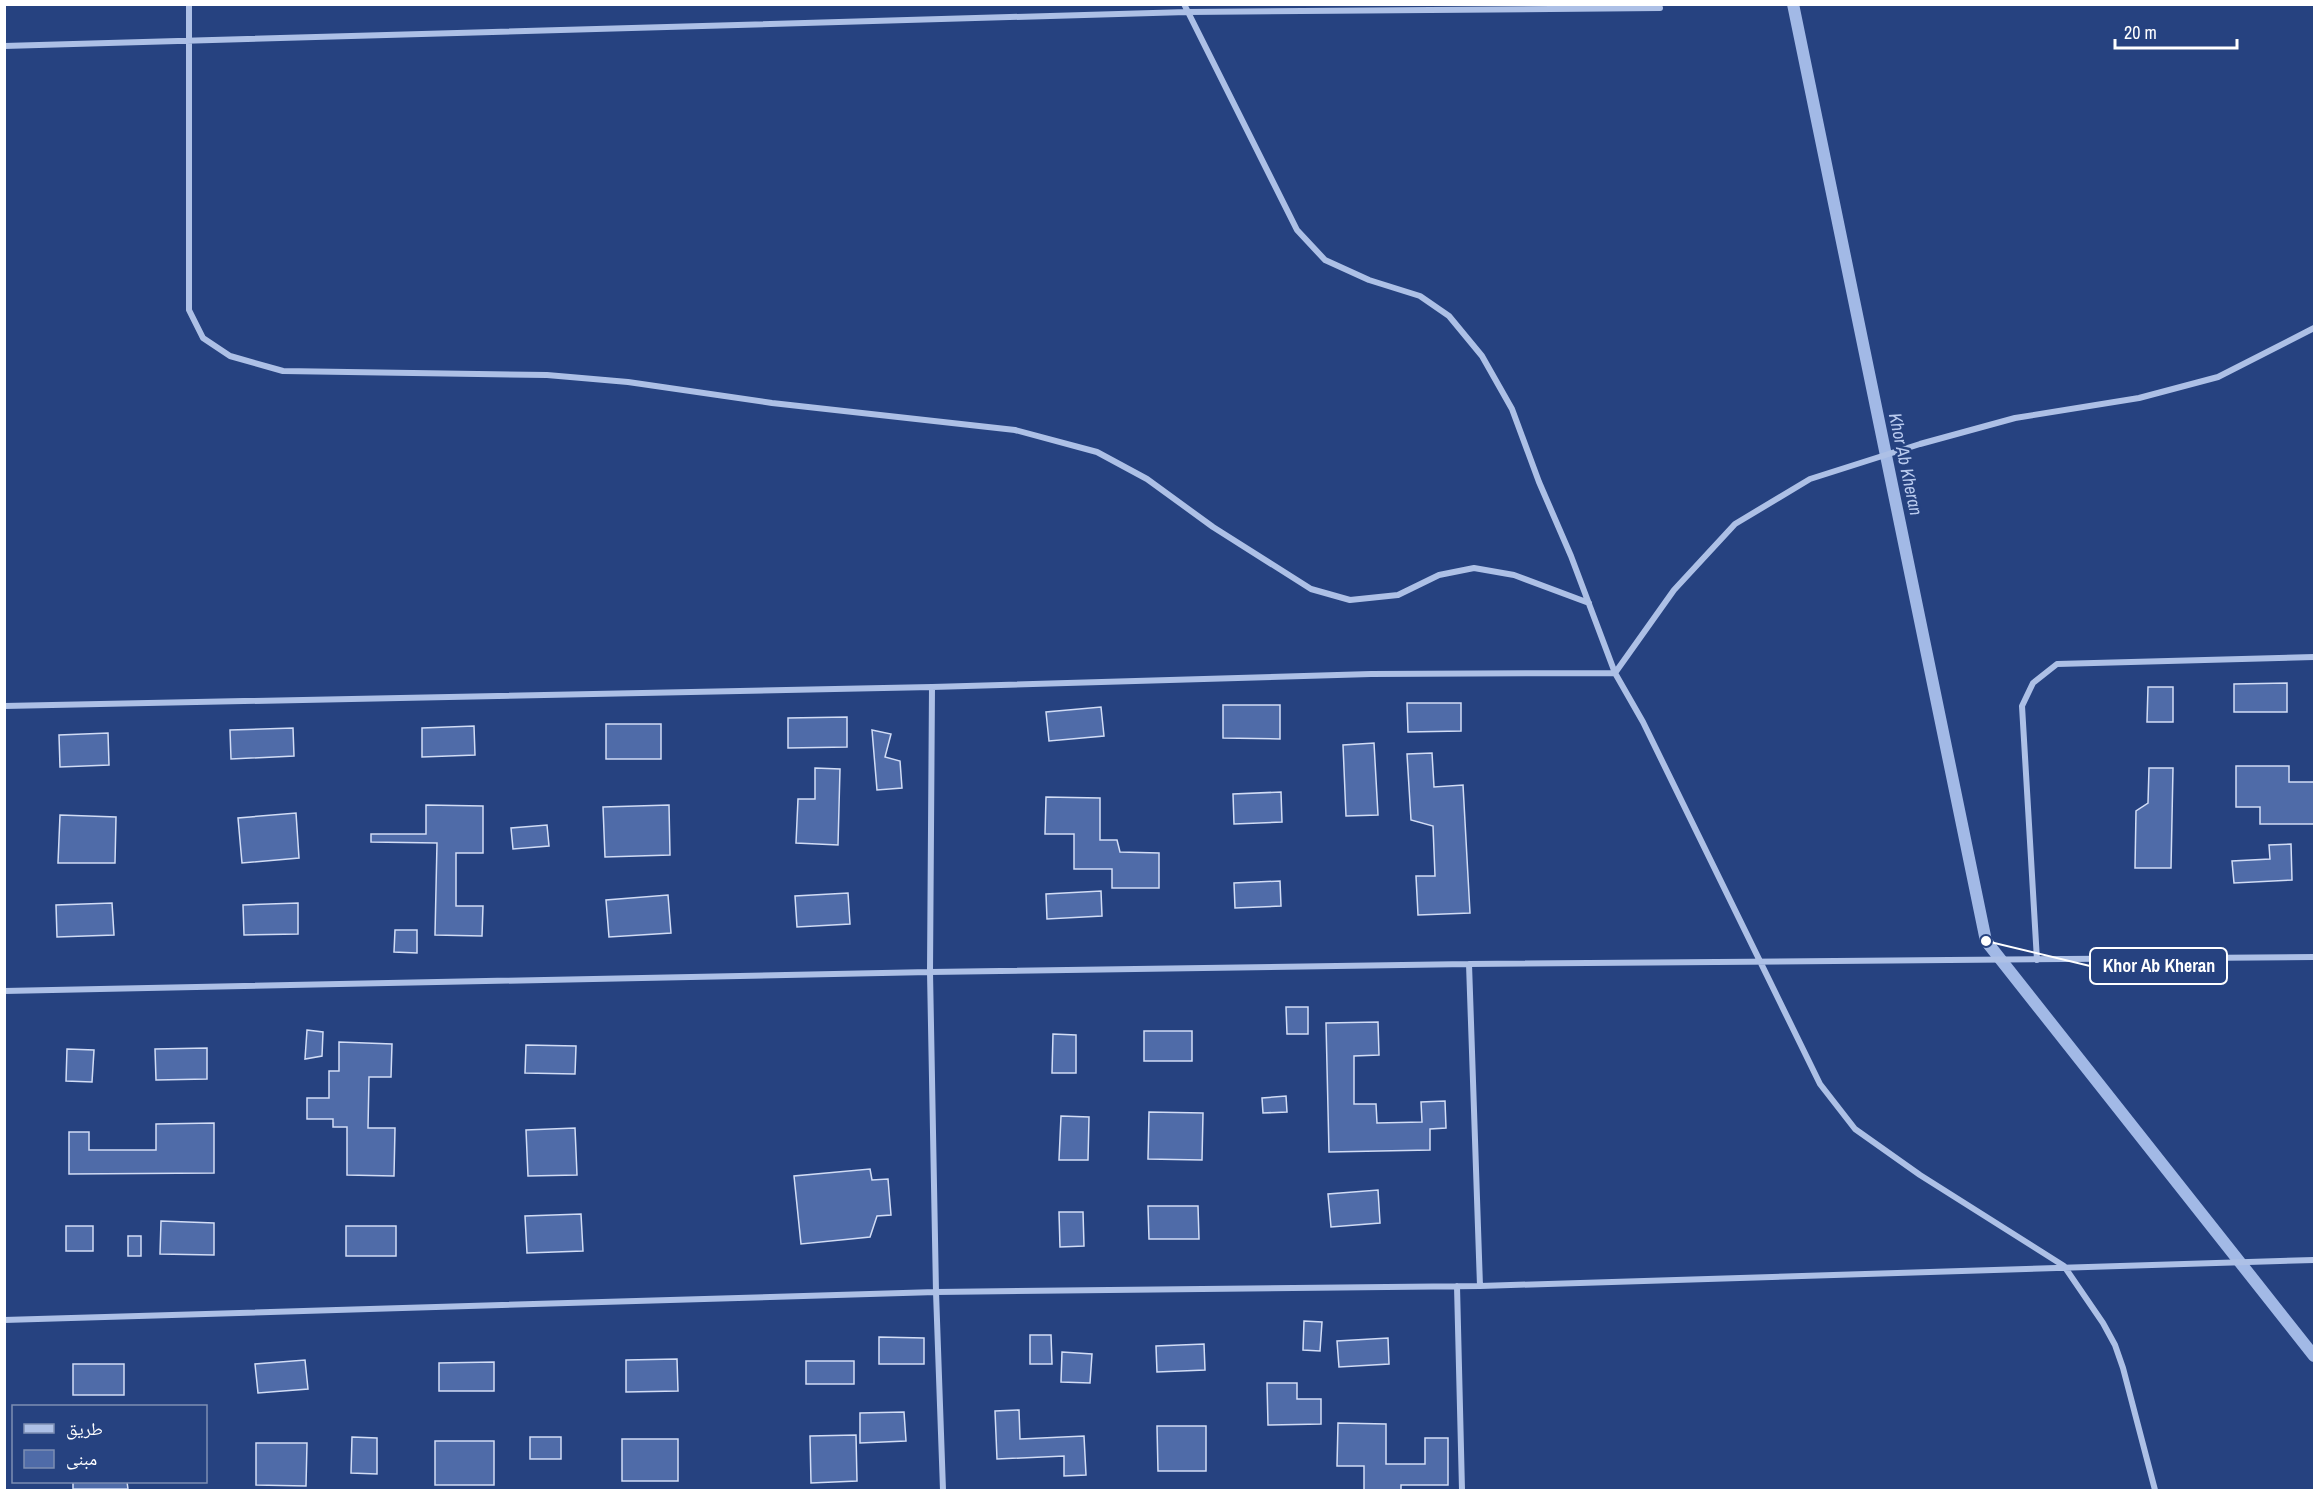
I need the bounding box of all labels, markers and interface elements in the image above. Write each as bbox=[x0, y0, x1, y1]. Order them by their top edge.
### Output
scale bar bbox=[2115, 12, 2236, 50]
text: 20 m bbox=[2124, 20, 2157, 45]
water label: Khor Ab Kheran bbox=[1883, 411, 1929, 517]
callout: Khor Ab Kheran bbox=[2090, 948, 2227, 984]
text: Khor Ab Kheran bbox=[2103, 953, 2215, 978]
legend bbox=[12, 1405, 207, 1483]
text: طريق bbox=[66, 1416, 103, 1441]
text: مبنى bbox=[66, 1446, 97, 1471]

